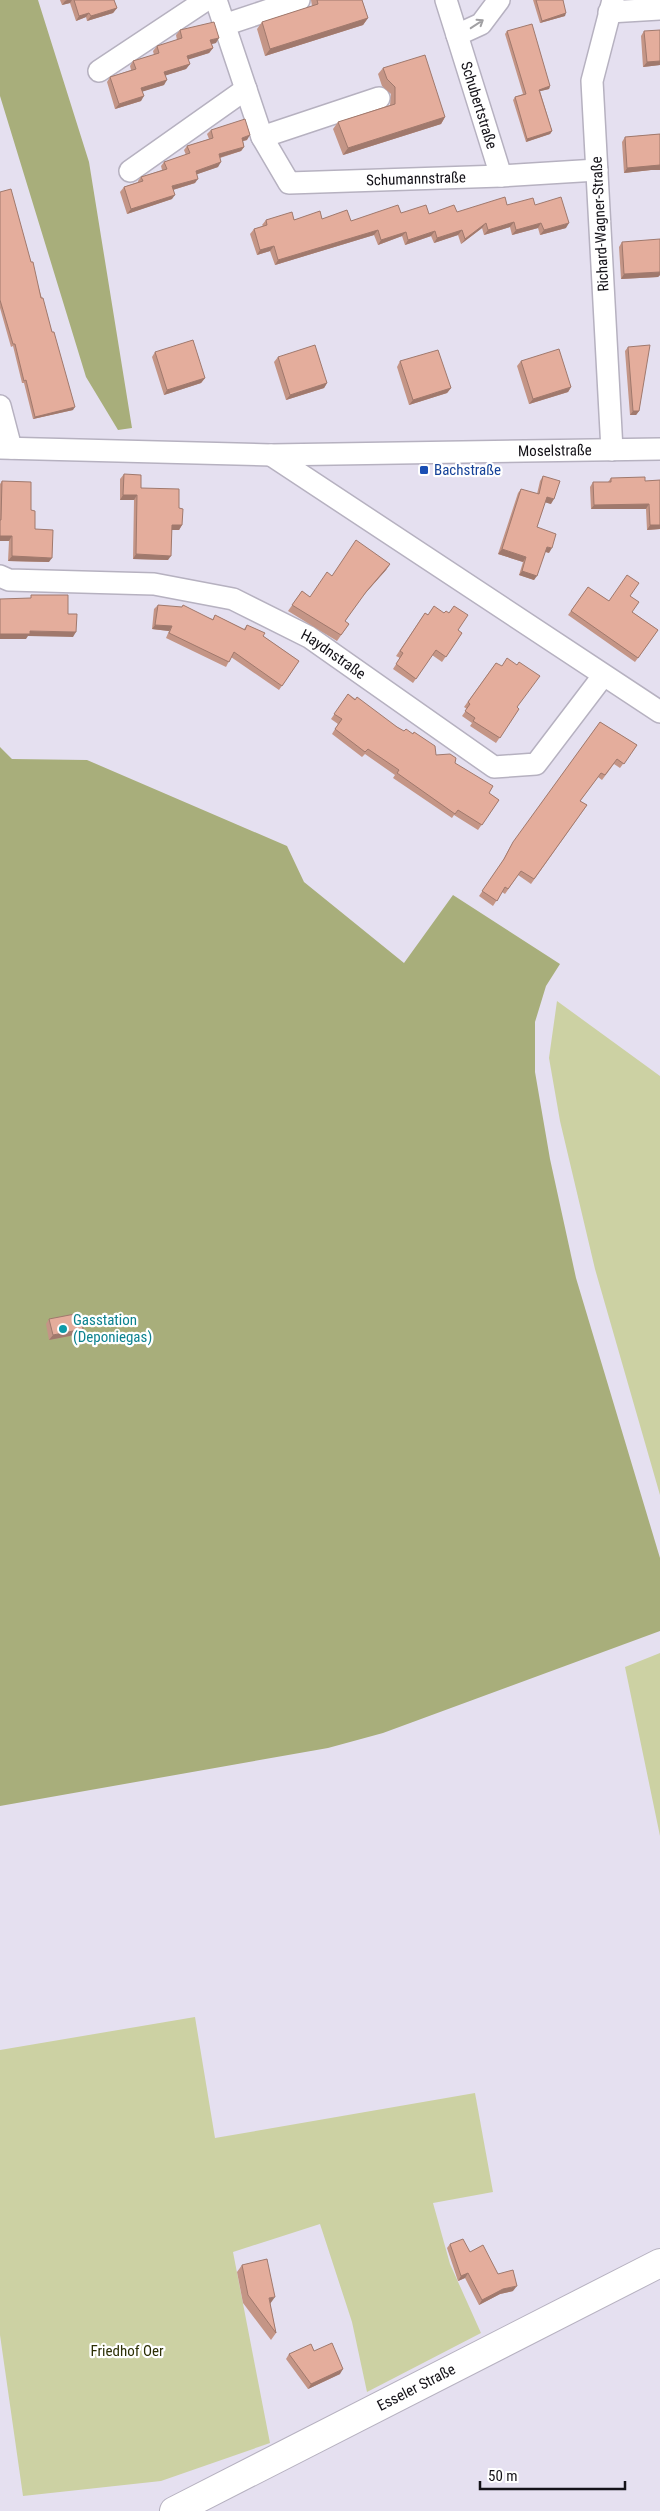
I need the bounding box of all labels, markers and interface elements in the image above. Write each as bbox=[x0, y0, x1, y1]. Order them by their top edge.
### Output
one-way arrow bbox=[470, 19, 484, 29]
street label: Schubertstraße bbox=[457, 59, 501, 151]
street label: Richard-Wagner-Straße bbox=[587, 156, 613, 292]
street label: Schumannstraße bbox=[366, 168, 466, 189]
street label: Moselstraße bbox=[518, 441, 592, 460]
place label: Bachstraße bbox=[434, 461, 501, 479]
marker: Bachstraße bbox=[418, 464, 430, 476]
street label: Haydnstraße bbox=[298, 625, 369, 683]
place label: Gasstation (Deponiegas) bbox=[73, 1311, 152, 1346]
marker: Gasstation (Deponiegas) bbox=[57, 1323, 69, 1335]
park label: Friedhof Oer bbox=[90, 2342, 164, 2360]
street label: Esseler Straße bbox=[374, 2360, 458, 2415]
scale bar bbox=[480, 2458, 625, 2490]
text: 50 m bbox=[488, 2467, 518, 2485]

